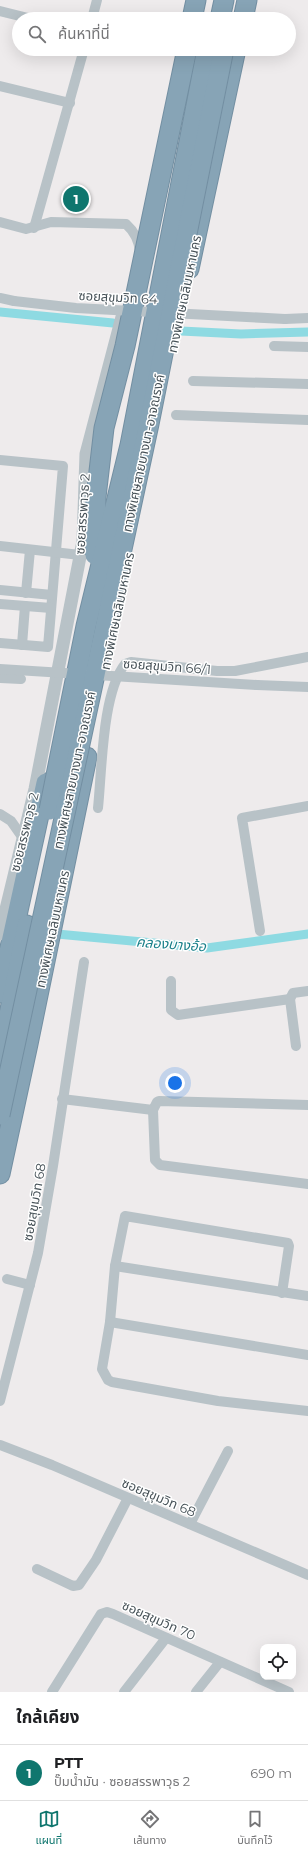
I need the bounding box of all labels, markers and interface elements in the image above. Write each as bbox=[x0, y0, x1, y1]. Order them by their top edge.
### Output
search box bbox=[12, 12, 296, 56]
icon: search bbox=[26, 23, 48, 45]
text: ค้นหาที่นี่ bbox=[58, 24, 110, 43]
pin: 1 bbox=[63, 184, 89, 214]
street label: ทางพิเศษเฉลิมมหานคร bbox=[164, 234, 204, 354]
street label: ซอยสุขุมวิท 64 bbox=[78, 287, 158, 307]
street label: ทางพิเศษสายบางนา-อาจณรงค์ bbox=[118, 373, 168, 533]
street label: ซอยสรรพาวุธ 2 bbox=[71, 473, 93, 555]
street label: ทางพิเศษเฉลิมมหานคร bbox=[97, 551, 137, 671]
street label: ซอยสุขุมวิท 66/1 bbox=[123, 655, 211, 677]
street label: ทางพิเศษสายบางนา-อาจณรงค์ bbox=[49, 690, 99, 850]
street label: ซอยสรรพาวุธ 2 bbox=[6, 791, 42, 873]
street label: ทางพิเศษเฉลิมมหานคร bbox=[32, 869, 72, 989]
water label: คลองบางอ้อ bbox=[136, 933, 207, 955]
your location bbox=[165, 1073, 185, 1093]
street label: ซอยสุขุมวิท 68 bbox=[19, 1162, 49, 1242]
street label: ซอยสุขุมวิท 68 bbox=[120, 1474, 198, 1520]
street label: ซอยสุขุมวิท 70 bbox=[120, 1597, 198, 1643]
map controls bbox=[260, 1644, 296, 1680]
button: locate bbox=[260, 1644, 296, 1680]
text: ใกล้เคียง bbox=[16, 1707, 79, 1727]
text: PTT bbox=[54, 1753, 83, 1772]
text: 1 bbox=[26, 1765, 32, 1781]
text: 690 m bbox=[250, 1765, 292, 1781]
text: ปั๊มน้ำมัน · ซอยสรรพาวุธ 2 bbox=[54, 1773, 190, 1789]
tab: แผนที่ bbox=[35, 1808, 62, 1849]
tab: เส้นทาง bbox=[133, 1808, 166, 1849]
tab: บันทึกไว้ bbox=[237, 1808, 273, 1849]

